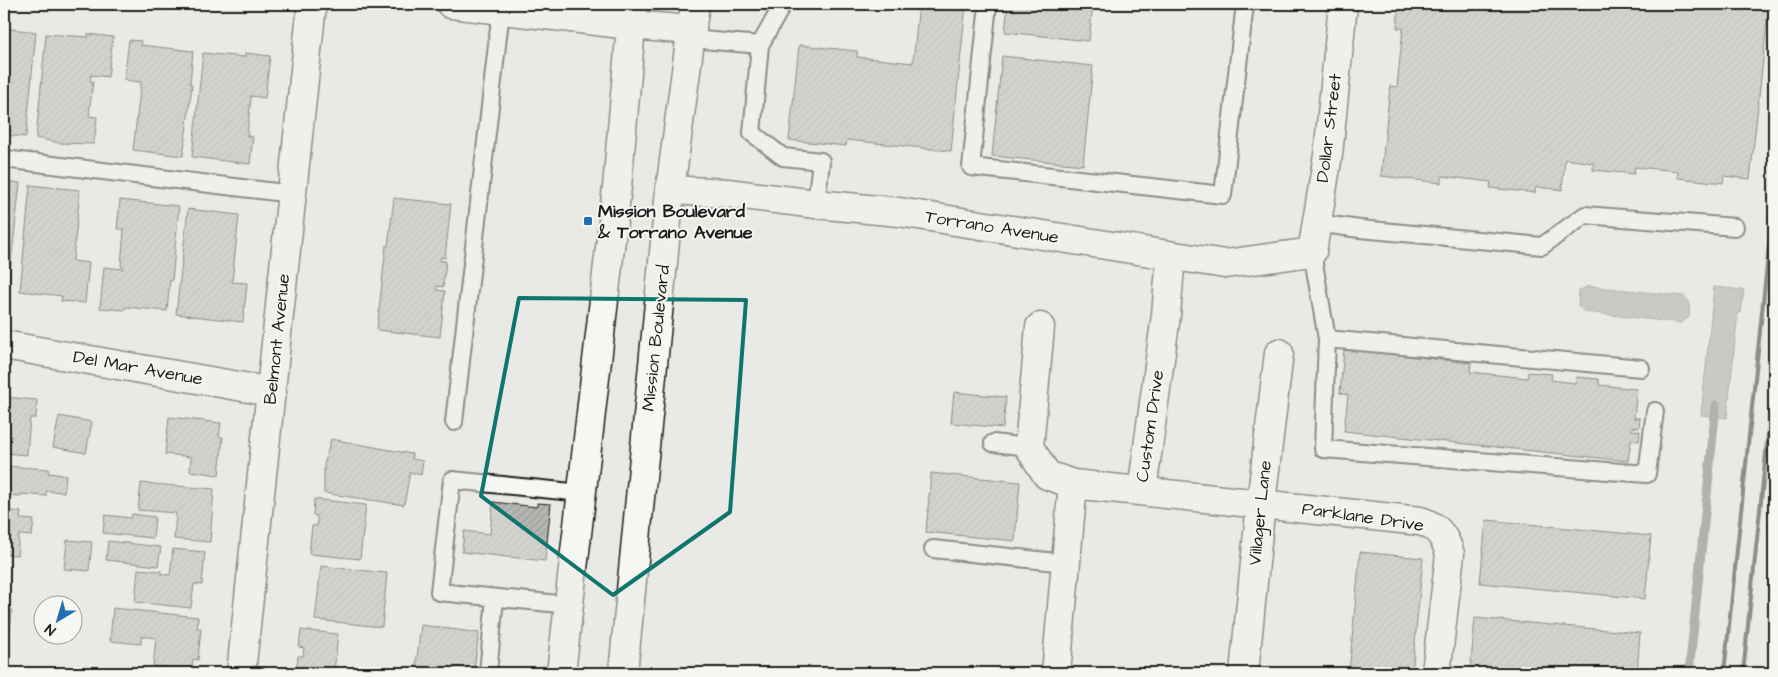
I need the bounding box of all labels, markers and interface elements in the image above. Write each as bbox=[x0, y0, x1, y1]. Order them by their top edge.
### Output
street label: Dollar Street bbox=[1310, 72, 1348, 184]
place label: Mission Boulevard & Torrano Avenue bbox=[597, 199, 753, 245]
street label: Torrano Avenue bbox=[923, 204, 1061, 250]
marker: Mission Boulevard & Torrano Avenue bbox=[582, 215, 594, 227]
street label: Mission Boulevard bbox=[636, 264, 676, 412]
street label: Belmont Avenue bbox=[258, 272, 296, 406]
street label: Del Mar Avenue bbox=[71, 344, 205, 392]
street label: Custom Drive bbox=[1130, 368, 1170, 484]
street label: Villager Lane bbox=[1242, 459, 1279, 567]
street label: Parklane Drive bbox=[1300, 496, 1426, 538]
north arrow bbox=[32, 594, 82, 644]
text: N bbox=[41, 619, 60, 640]

